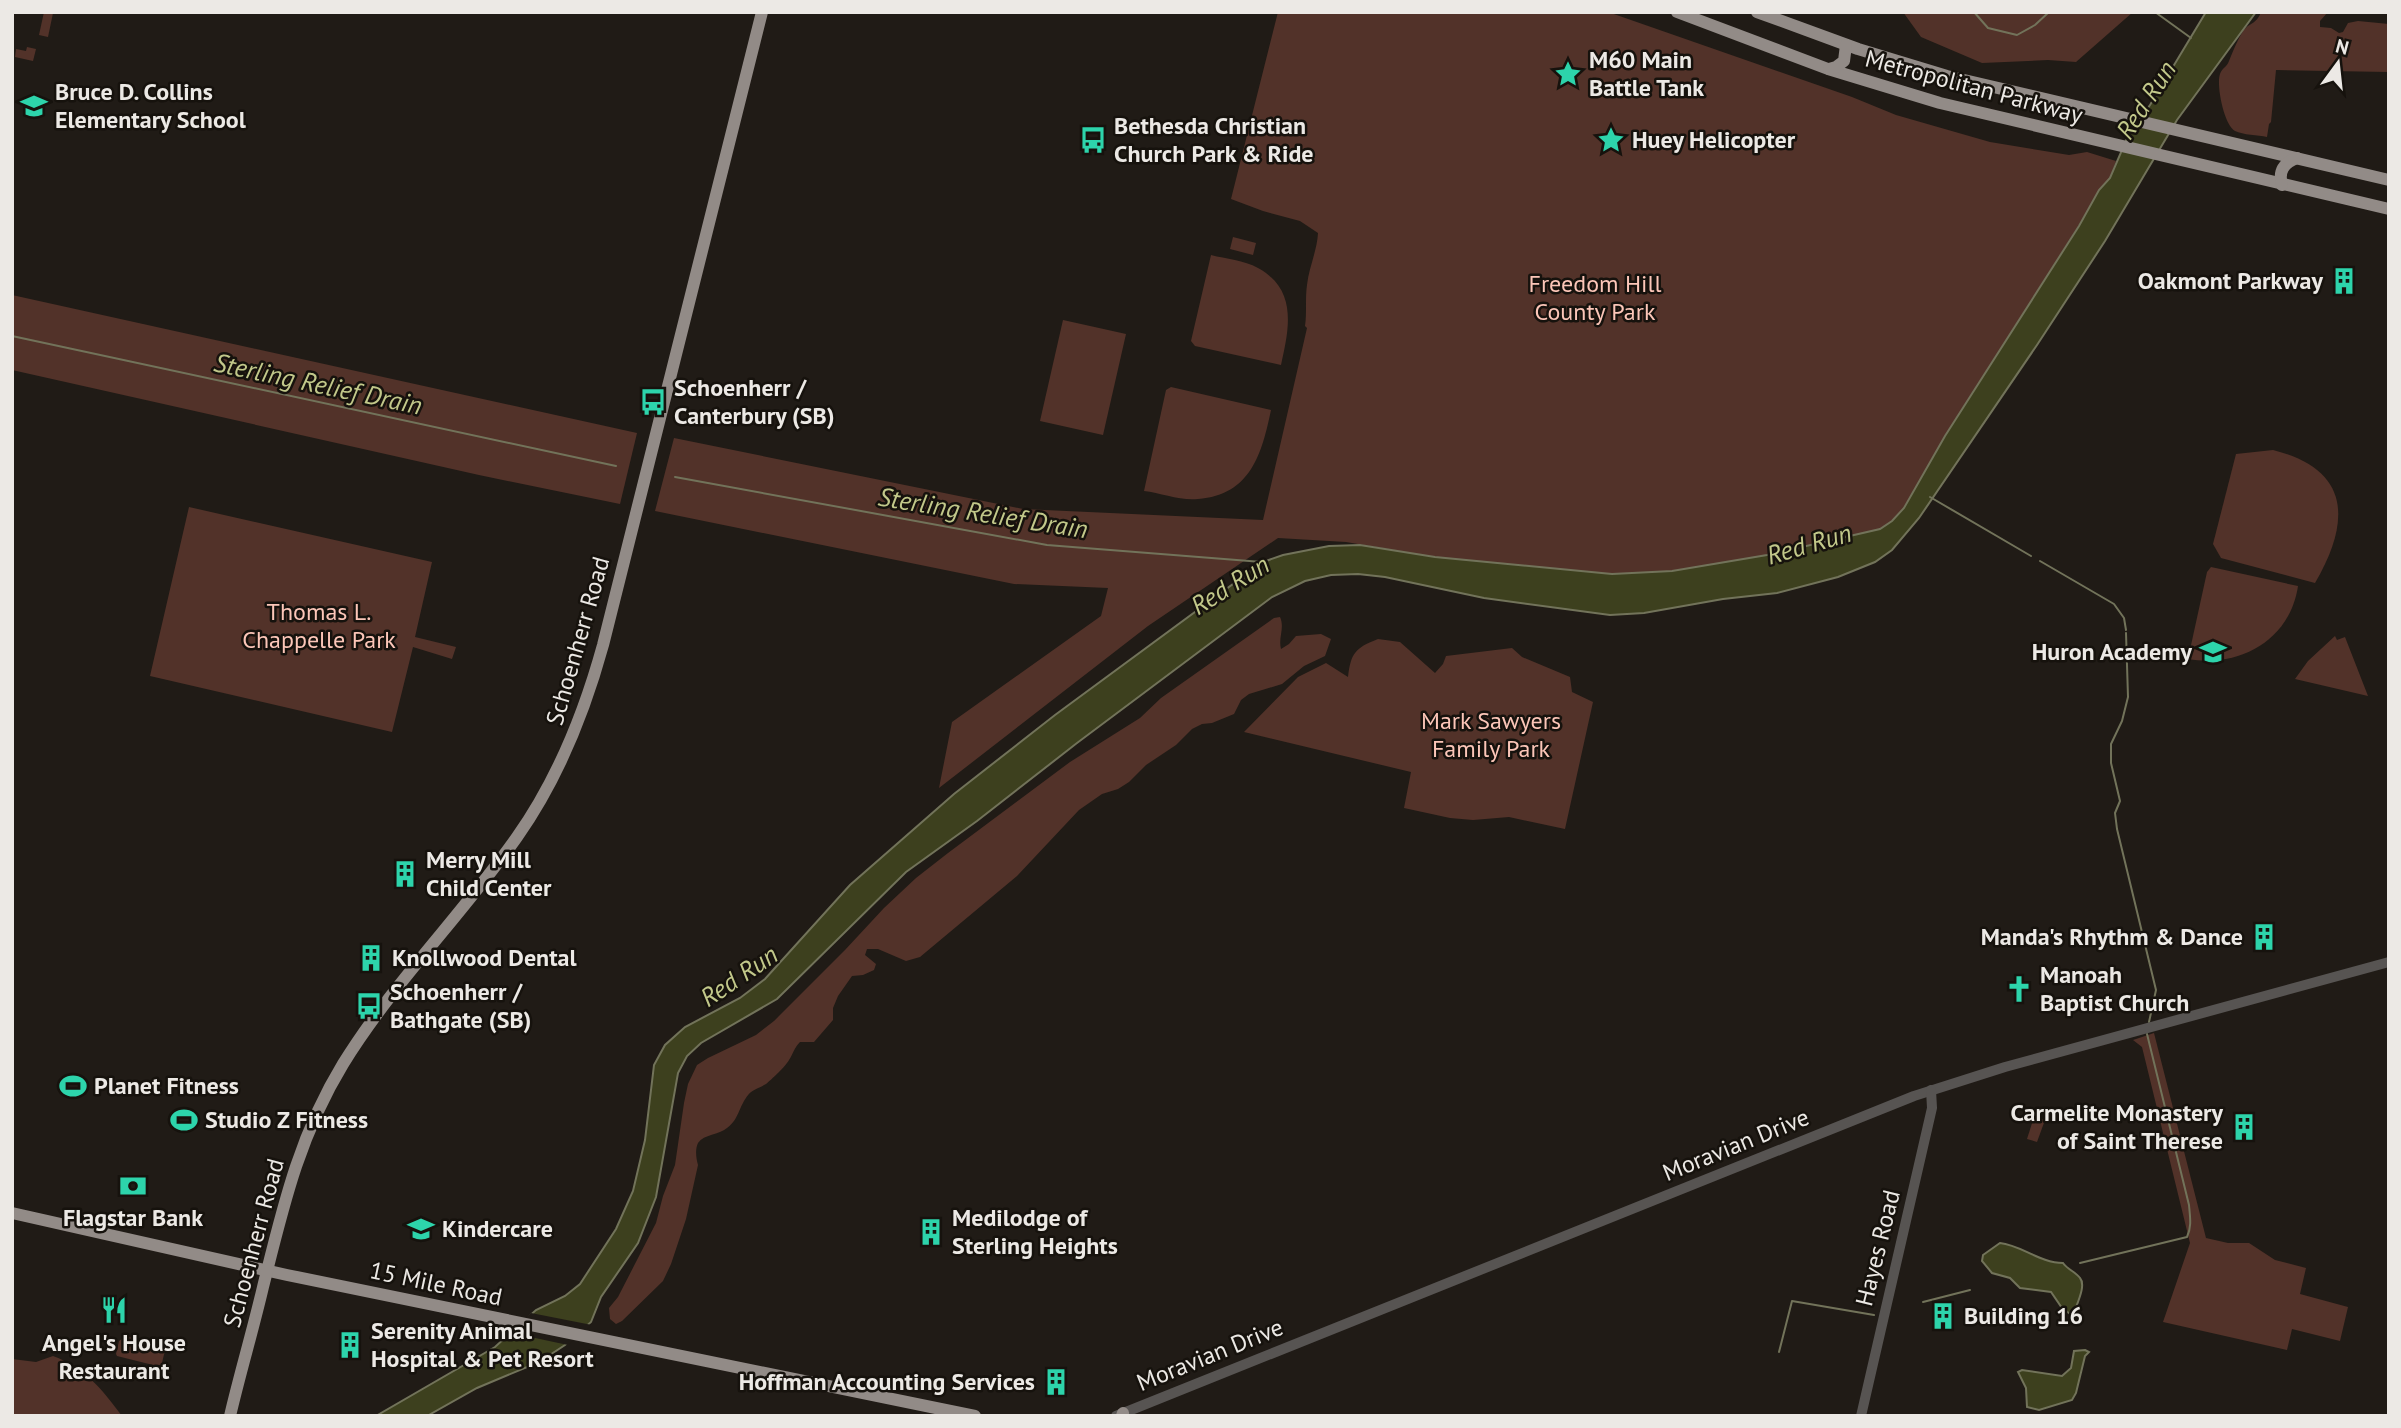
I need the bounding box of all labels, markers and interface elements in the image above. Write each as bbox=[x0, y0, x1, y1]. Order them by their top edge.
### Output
north arrow bbox=[2303, 28, 2373, 98]
text: N bbox=[2333, 33, 2352, 60]
street label: Metropolitan Parkway bbox=[1862, 43, 2086, 130]
place label: M60 Main Battle Tank bbox=[1589, 44, 1704, 103]
water label: Red Run bbox=[2108, 54, 2183, 145]
place icon: M60 Main Battle Tank bbox=[1553, 59, 1583, 89]
place label: Bruce D. Collins Elementary School bbox=[55, 76, 247, 135]
school or university icon: Bruce D. Collins Elementary School bbox=[19, 91, 49, 121]
place label: Bethesda Christian Church Park & Ride bbox=[1114, 110, 1314, 169]
place label: Huey Helicopter bbox=[1632, 124, 1796, 155]
bus stop icon: Bethesda Christian Church Park & Ride bbox=[1078, 125, 1108, 155]
place icon: Huey Helicopter bbox=[1596, 125, 1626, 155]
place label: Oakmont Parkway bbox=[2138, 265, 2324, 296]
building icon: Oakmont Parkway bbox=[2329, 266, 2359, 296]
park label: Freedom Hill County Park bbox=[1529, 268, 1661, 327]
water label: Sterling Relief Drain bbox=[211, 345, 425, 422]
place label: Schoenherr / Canterbury (SB) bbox=[674, 372, 835, 431]
bus stop icon: Schoenherr / Canterbury (SB) bbox=[638, 387, 668, 417]
water label: Sterling Relief Drain bbox=[876, 480, 1090, 545]
water label: Red Run bbox=[1763, 516, 1855, 571]
water label: Red Run bbox=[1184, 548, 1275, 622]
street label: Schoenherr Road bbox=[539, 553, 616, 729]
park label: Thomas L. Chappelle Park bbox=[242, 596, 396, 655]
place label: Huron Academy bbox=[2032, 636, 2193, 667]
school or university icon: Huron Academy bbox=[2198, 637, 2228, 667]
park label: Mark Sawyers Family Park bbox=[1421, 705, 1561, 764]
place label: Merry Mill Child Center bbox=[426, 844, 552, 903]
building icon: Merry Mill Child Center bbox=[390, 859, 420, 889]
place label: Manda's Rhythm & Dance bbox=[1981, 921, 2243, 952]
building icon: Manda's Rhythm & Dance bbox=[2249, 922, 2279, 952]
water label: Red Run bbox=[693, 938, 784, 1014]
place label: Knollwood Dental bbox=[392, 942, 577, 973]
building icon: Knollwood Dental bbox=[356, 943, 386, 973]
place label: Manoah Baptist Church bbox=[2040, 959, 2189, 1018]
church icon: Manoah Baptist Church bbox=[2004, 974, 2034, 1004]
place label: Schoenherr / Bathgate (SB) bbox=[390, 976, 531, 1035]
bus stop icon: Schoenherr / Bathgate (SB) bbox=[354, 991, 384, 1021]
place label: Planet Fitness bbox=[94, 1070, 239, 1101]
sports icon: Planet Fitness bbox=[58, 1071, 88, 1101]
place label: Carmelite Monastery of Saint Therese bbox=[2010, 1097, 2224, 1156]
street label: Moravian Drive bbox=[1658, 1101, 1814, 1188]
place label: Studio Z Fitness bbox=[205, 1104, 368, 1135]
sports icon: Studio Z Fitness bbox=[169, 1105, 199, 1135]
building icon: Carmelite Monastery of Saint Therese bbox=[2229, 1112, 2259, 1142]
street label: Schoenherr Road bbox=[216, 1155, 291, 1331]
bank icon: Flagstar Bank bbox=[118, 1171, 148, 1201]
street label: Hayes Road bbox=[1848, 1187, 1907, 1309]
place label: Flagstar Bank bbox=[63, 1202, 203, 1233]
place label: Medilodge of Sterling Heights bbox=[952, 1202, 1118, 1261]
place label: Kindercare bbox=[442, 1213, 553, 1244]
school or university icon: Kindercare bbox=[406, 1214, 436, 1244]
building icon: Medilodge of Sterling Heights bbox=[916, 1217, 946, 1247]
street label: 15 Mile Road bbox=[367, 1254, 505, 1313]
restaurant icon: Angel's House Restaurant bbox=[99, 1295, 129, 1325]
place label: Building 16 bbox=[1964, 1300, 2083, 1331]
building icon: Building 16 bbox=[1928, 1301, 1958, 1331]
street label: Moravian Drive bbox=[1132, 1311, 1288, 1398]
place label: Serenity Animal Hospital & Pet Resort bbox=[371, 1315, 594, 1374]
place label: Angel's House Restaurant bbox=[42, 1327, 186, 1386]
building icon: Serenity Animal Hospital & Pet Resort bbox=[335, 1330, 365, 1360]
place label: Hoffman Accounting Services bbox=[739, 1366, 1035, 1397]
building icon: Hoffman Accounting Services bbox=[1041, 1367, 1071, 1397]

